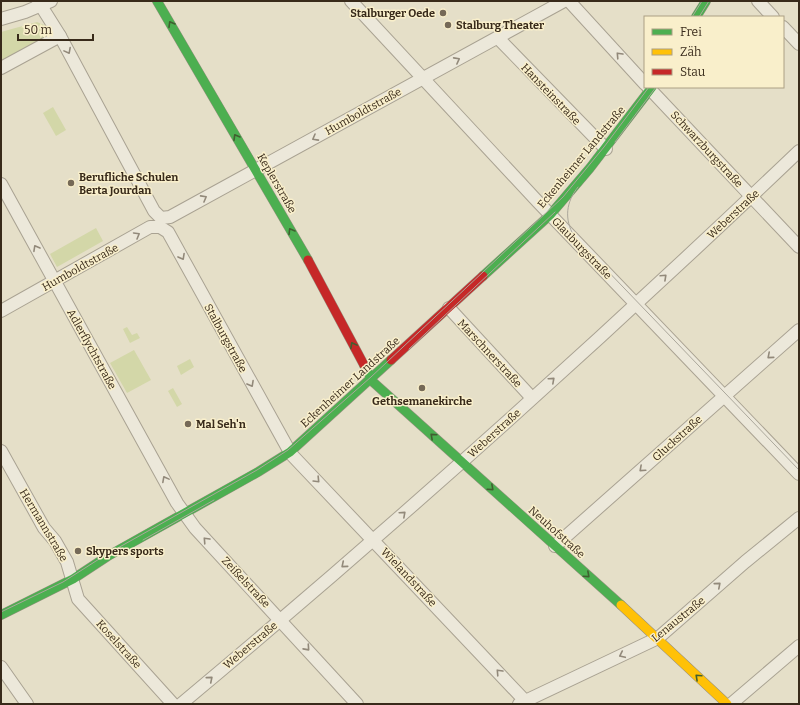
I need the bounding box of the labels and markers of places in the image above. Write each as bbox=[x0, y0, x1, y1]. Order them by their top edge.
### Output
place label: Stalburger Oede bbox=[350, 7, 435, 20]
marker: Stalburger Oede bbox=[438, 8, 448, 18]
place label: Stalburg Theater bbox=[456, 19, 545, 32]
marker: Stalburg Theater bbox=[443, 20, 453, 30]
place label: Berufliche Schulen Berta Jourdan bbox=[79, 171, 178, 197]
marker: Berufliche Schulen Berta Jourdan bbox=[66, 178, 76, 188]
marker: Gethsemanekirche bbox=[417, 383, 427, 393]
place label: Gethsemanekirche bbox=[372, 395, 472, 408]
place label: Mal Seh'n bbox=[196, 418, 246, 431]
marker: Mal Seh'n bbox=[183, 419, 193, 429]
place label: Skypers sports bbox=[86, 545, 164, 558]
marker: Skypers sports bbox=[73, 546, 83, 556]

